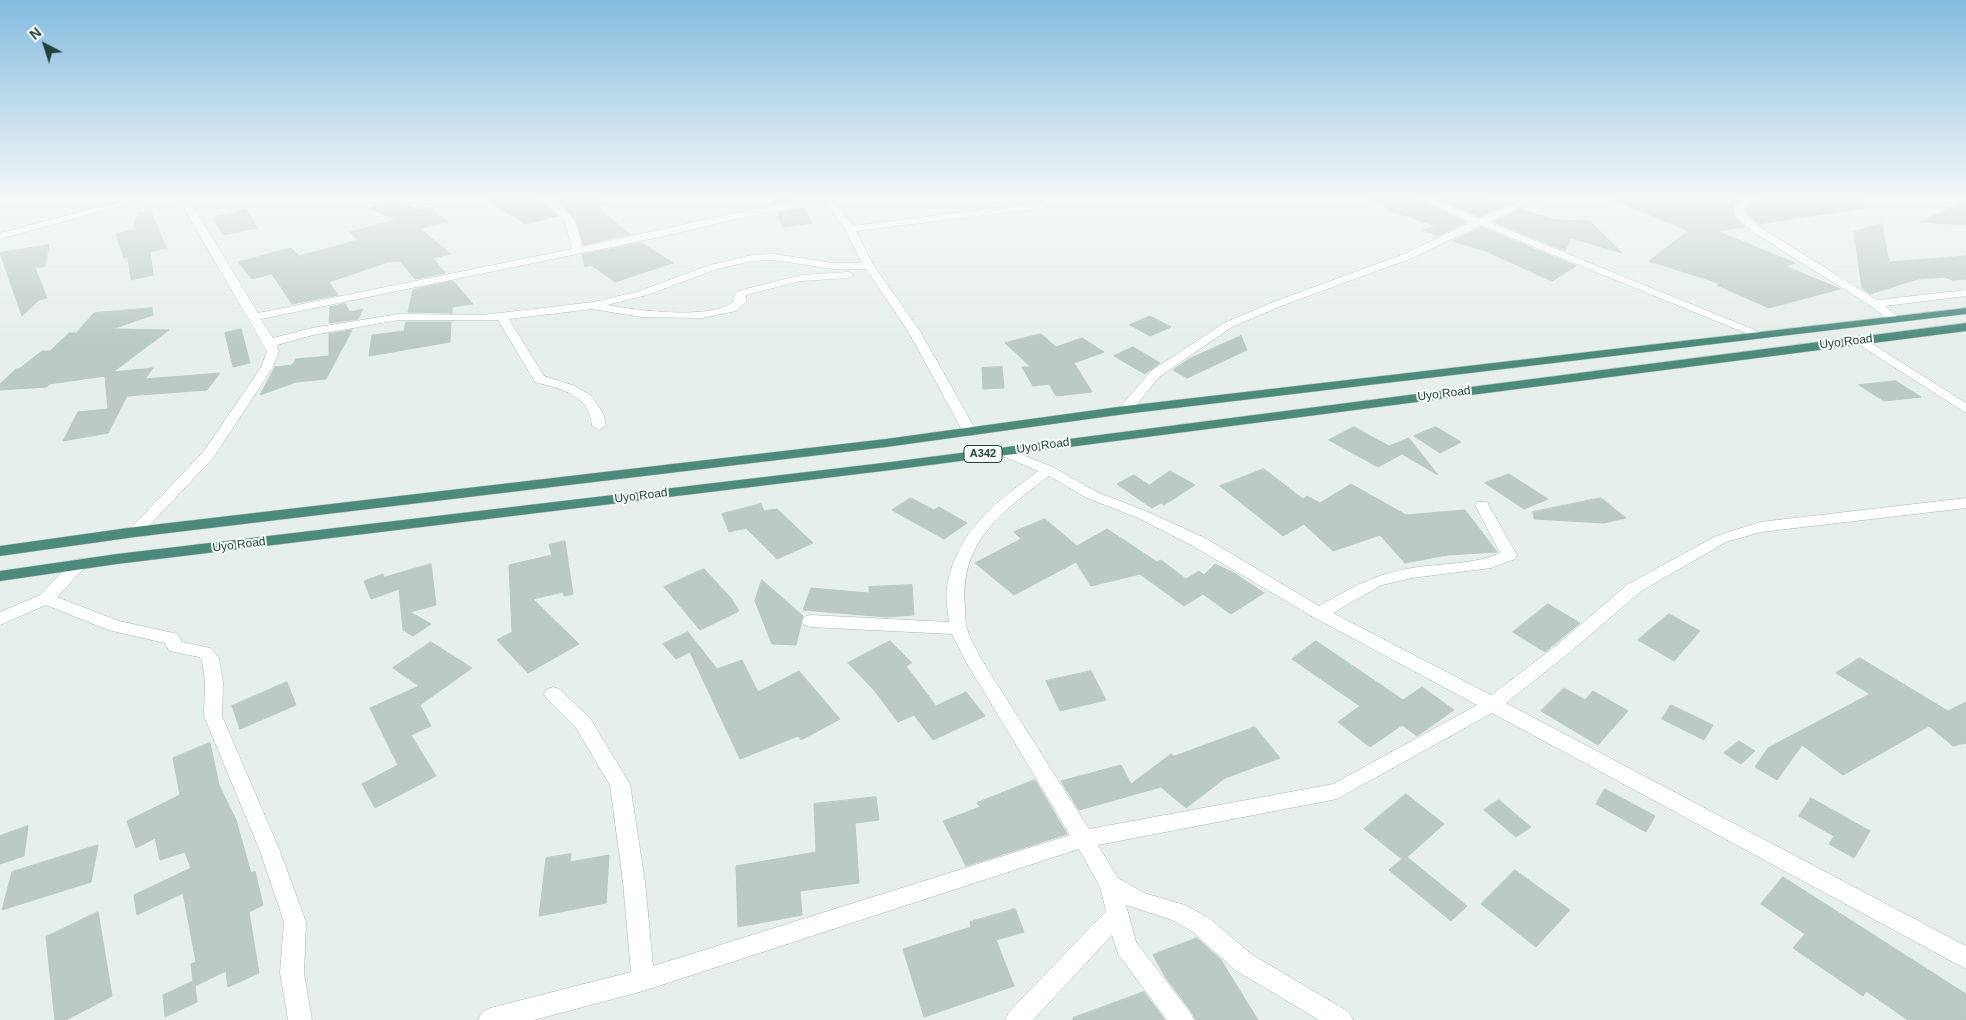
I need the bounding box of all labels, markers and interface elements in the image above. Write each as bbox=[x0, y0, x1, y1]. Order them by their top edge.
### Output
north arrow bbox=[20, 20, 70, 70]
text: N bbox=[26, 24, 44, 43]
street label: Uyo Road bbox=[1819, 332, 1873, 352]
street label: Uyo Road bbox=[1417, 384, 1471, 404]
street label: Uyo Road bbox=[1016, 435, 1070, 457]
road number: A342 bbox=[964, 446, 1002, 462]
street label: Uyo Road bbox=[614, 486, 668, 506]
street label: Uyo Road bbox=[212, 535, 266, 555]

